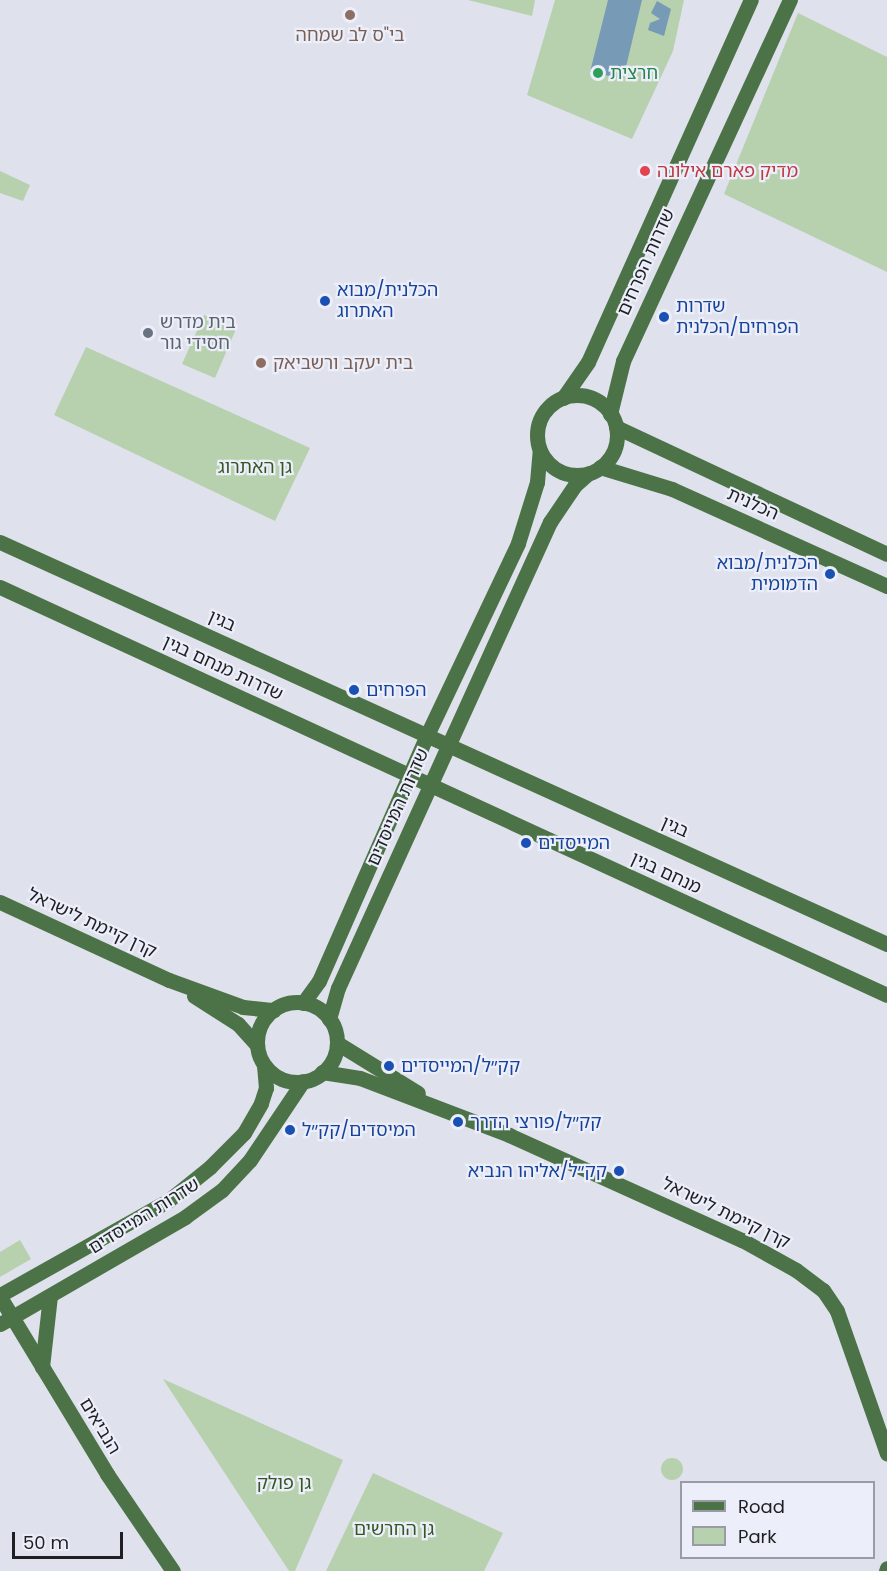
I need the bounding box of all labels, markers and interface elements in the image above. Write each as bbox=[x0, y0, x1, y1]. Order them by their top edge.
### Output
marker: בי"ס לב שמחה bbox=[343, 8, 357, 22]
place label: בי"ס לב שמחה bbox=[295, 24, 405, 46]
place label: חרצית bbox=[610, 62, 658, 84]
marker: חרצית bbox=[591, 66, 605, 80]
place label: מדיק פארם אילונה bbox=[657, 160, 798, 182]
marker: מדיק פארם אילונה bbox=[638, 164, 652, 178]
street label: שדרות הפרחים bbox=[613, 205, 679, 319]
place label: הכלנית/מבוא האתרוג bbox=[337, 280, 438, 322]
marker: הכלנית/מבוא האתרוג bbox=[318, 294, 332, 308]
place label: שדרות הפרחים/הכלנית bbox=[676, 296, 799, 338]
marker: שדרות הפרחים/הכלנית bbox=[657, 310, 671, 324]
place label: בית מדרש חסידי גור bbox=[160, 312, 236, 354]
marker: בית מדרש חסידי גור bbox=[141, 326, 155, 340]
place label: בית יעקב ורשביאק bbox=[273, 352, 413, 374]
marker: בית יעקב ורשביאק bbox=[254, 356, 268, 370]
park label: גן האתרוג bbox=[218, 456, 292, 478]
street label: הכלנית bbox=[724, 483, 782, 525]
place label: הכלנית/מבוא הדמומית bbox=[717, 553, 818, 596]
marker: הכלנית/מבוא הדמומית bbox=[823, 567, 837, 581]
street label: בגין bbox=[205, 606, 239, 636]
street label: שדרות מנחם בגין bbox=[160, 631, 286, 705]
place label: הפרחים bbox=[366, 679, 427, 701]
marker: הפרחים bbox=[347, 683, 361, 697]
street label: שדרות המייסדים bbox=[362, 745, 434, 869]
street label: בגין bbox=[658, 812, 692, 842]
place label: המייסדים bbox=[538, 832, 610, 854]
marker: המייסדים bbox=[519, 836, 533, 850]
street label: מנחם בגין bbox=[627, 847, 705, 899]
street label: קרן קיימת לישראל bbox=[24, 884, 160, 962]
place label: קק״ל/המייסדים bbox=[401, 1055, 520, 1077]
marker: קק״ל/המייסדים bbox=[382, 1059, 396, 1073]
place label: קק״ל/פורצי הדרך bbox=[470, 1111, 602, 1133]
marker: קק״ל/פורצי הדרך bbox=[451, 1115, 465, 1129]
place label: המיסדים/קק״ל bbox=[302, 1119, 416, 1141]
marker: המיסדים/קק״ל bbox=[283, 1123, 297, 1137]
place label: קק״ל/אליהו הנביא bbox=[468, 1160, 607, 1182]
marker: קק״ל/אליהו הנביא bbox=[612, 1164, 626, 1178]
street label: שדרות המייסדים bbox=[85, 1173, 203, 1259]
street label: קרן קיימת לישראל bbox=[658, 1173, 794, 1253]
street label: הנביאים bbox=[75, 1394, 125, 1458]
park label: גן פולק bbox=[257, 1472, 311, 1494]
legend bbox=[680, 1481, 875, 1559]
text: Road bbox=[738, 1494, 785, 1519]
park label: גן החרשים bbox=[354, 1518, 434, 1540]
scale bar bbox=[15, 1520, 126, 1558]
text: Park bbox=[738, 1524, 777, 1549]
text: 50 m bbox=[23, 1530, 69, 1555]

